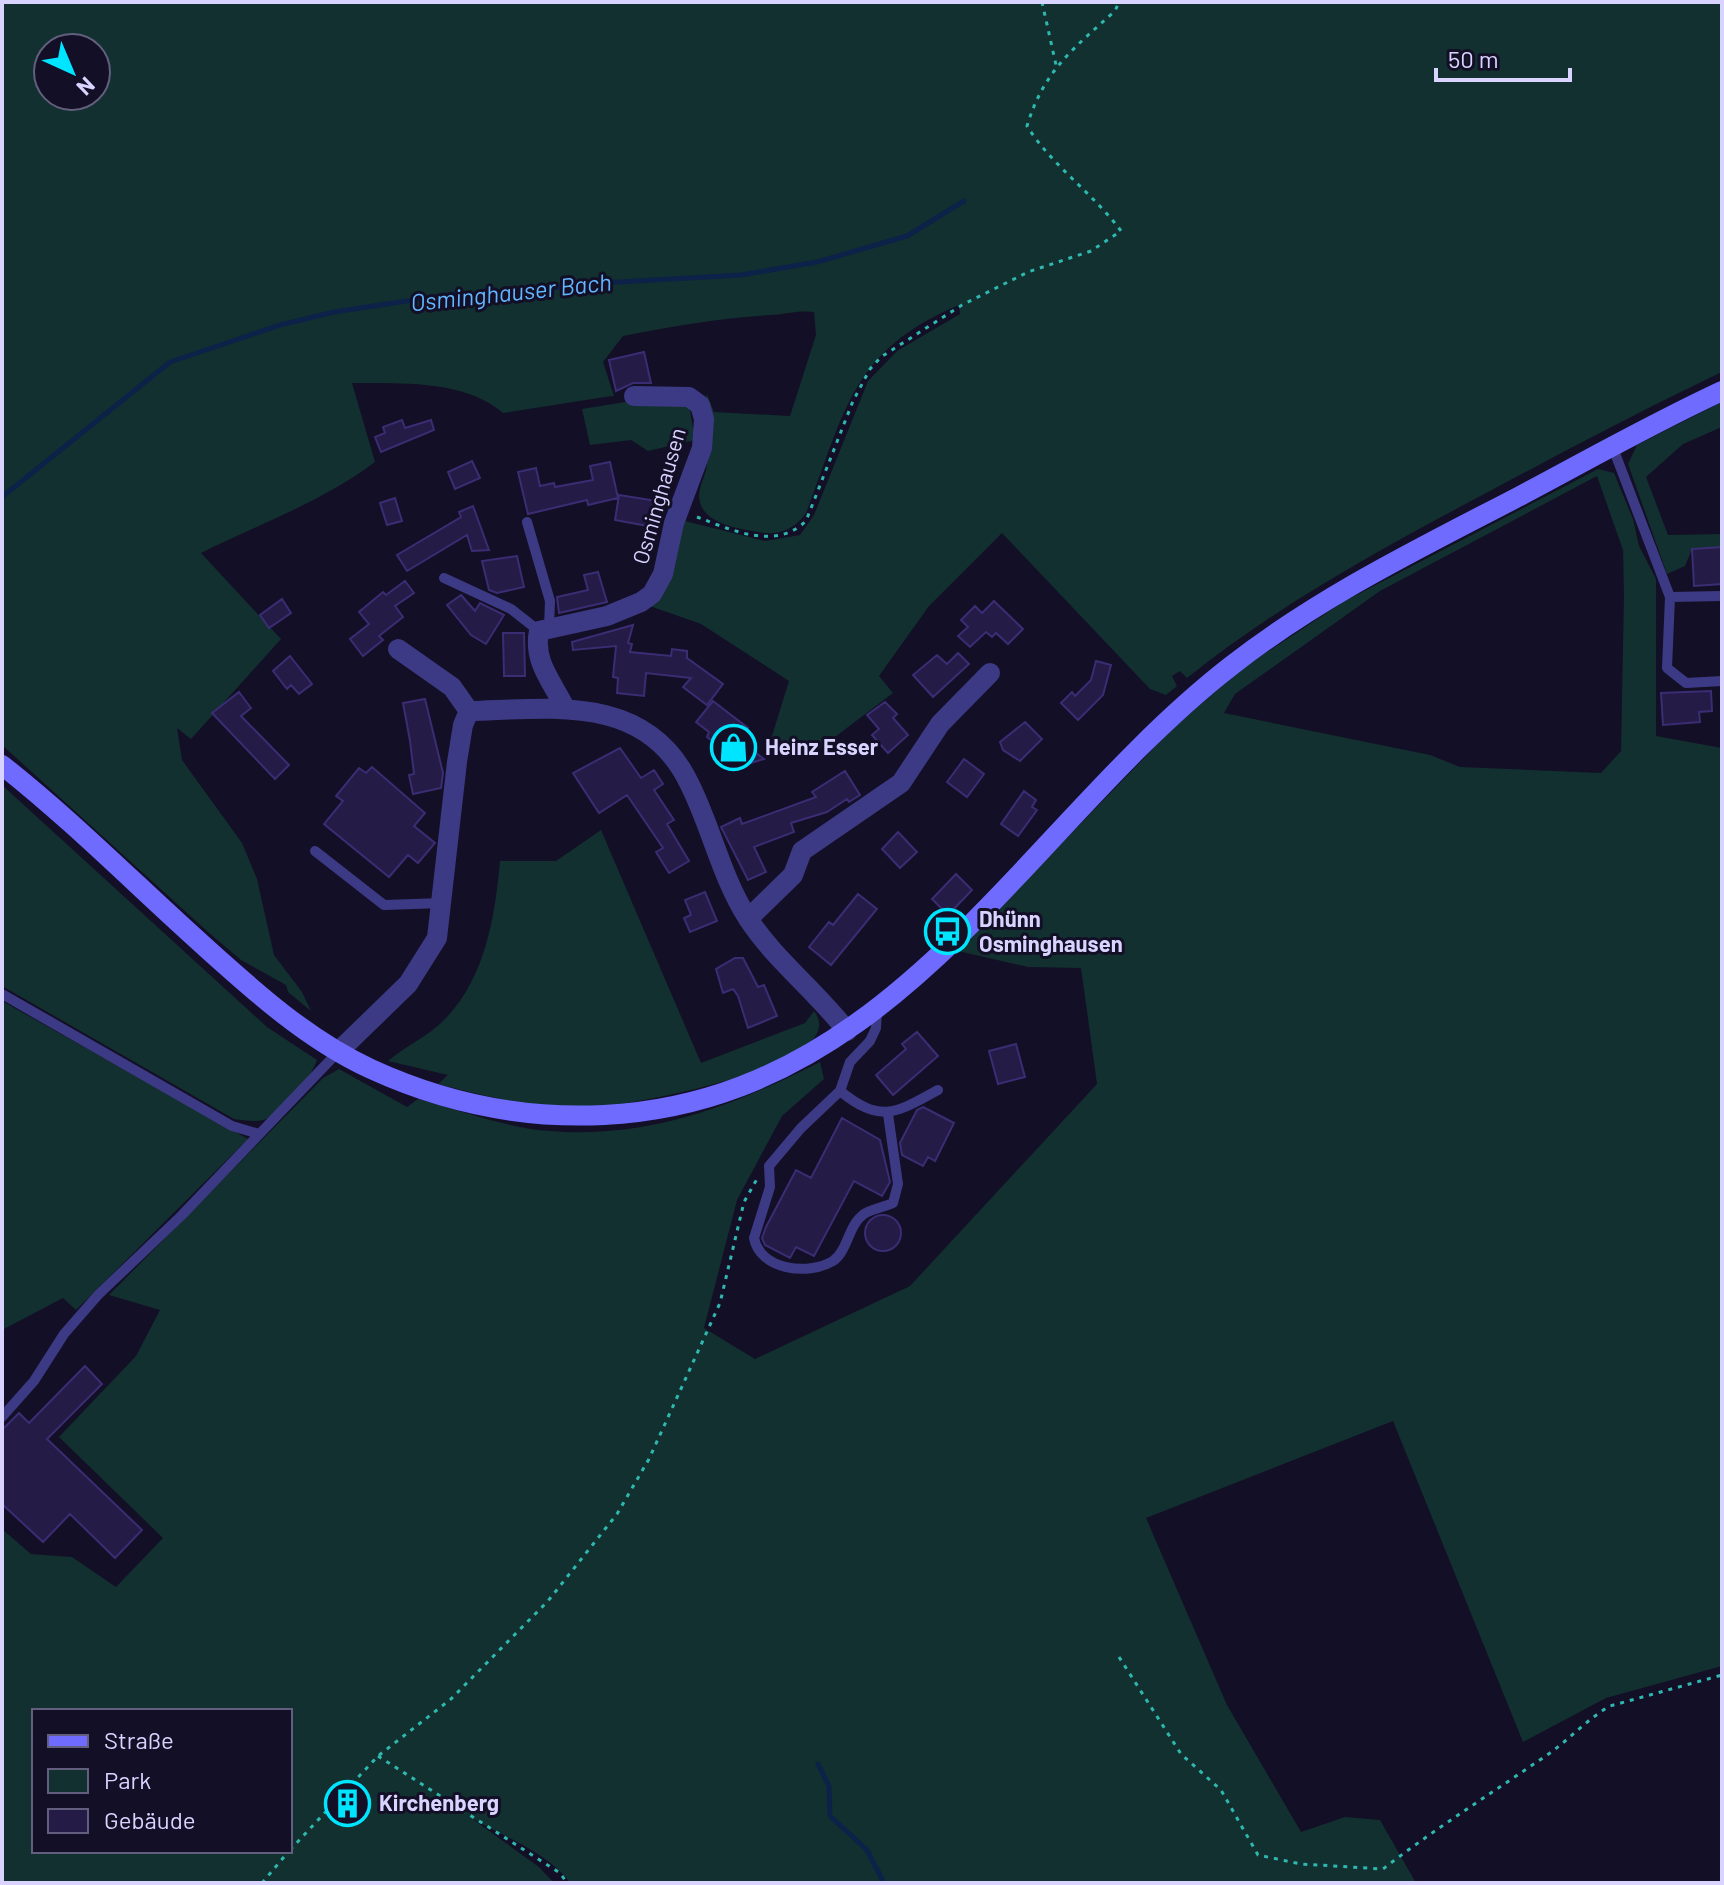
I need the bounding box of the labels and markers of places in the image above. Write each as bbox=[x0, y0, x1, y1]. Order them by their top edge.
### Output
shop icon: Heinz Esser bbox=[710, 723, 758, 771]
place label: Heinz Esser bbox=[765, 733, 879, 759]
place label: Dhünn Osminghausen bbox=[979, 905, 1123, 956]
bus stop icon: Dhünn Osminghausen bbox=[924, 908, 972, 956]
building icon: Kirchenberg bbox=[324, 1779, 372, 1827]
place label: Kirchenberg bbox=[379, 1789, 499, 1815]

